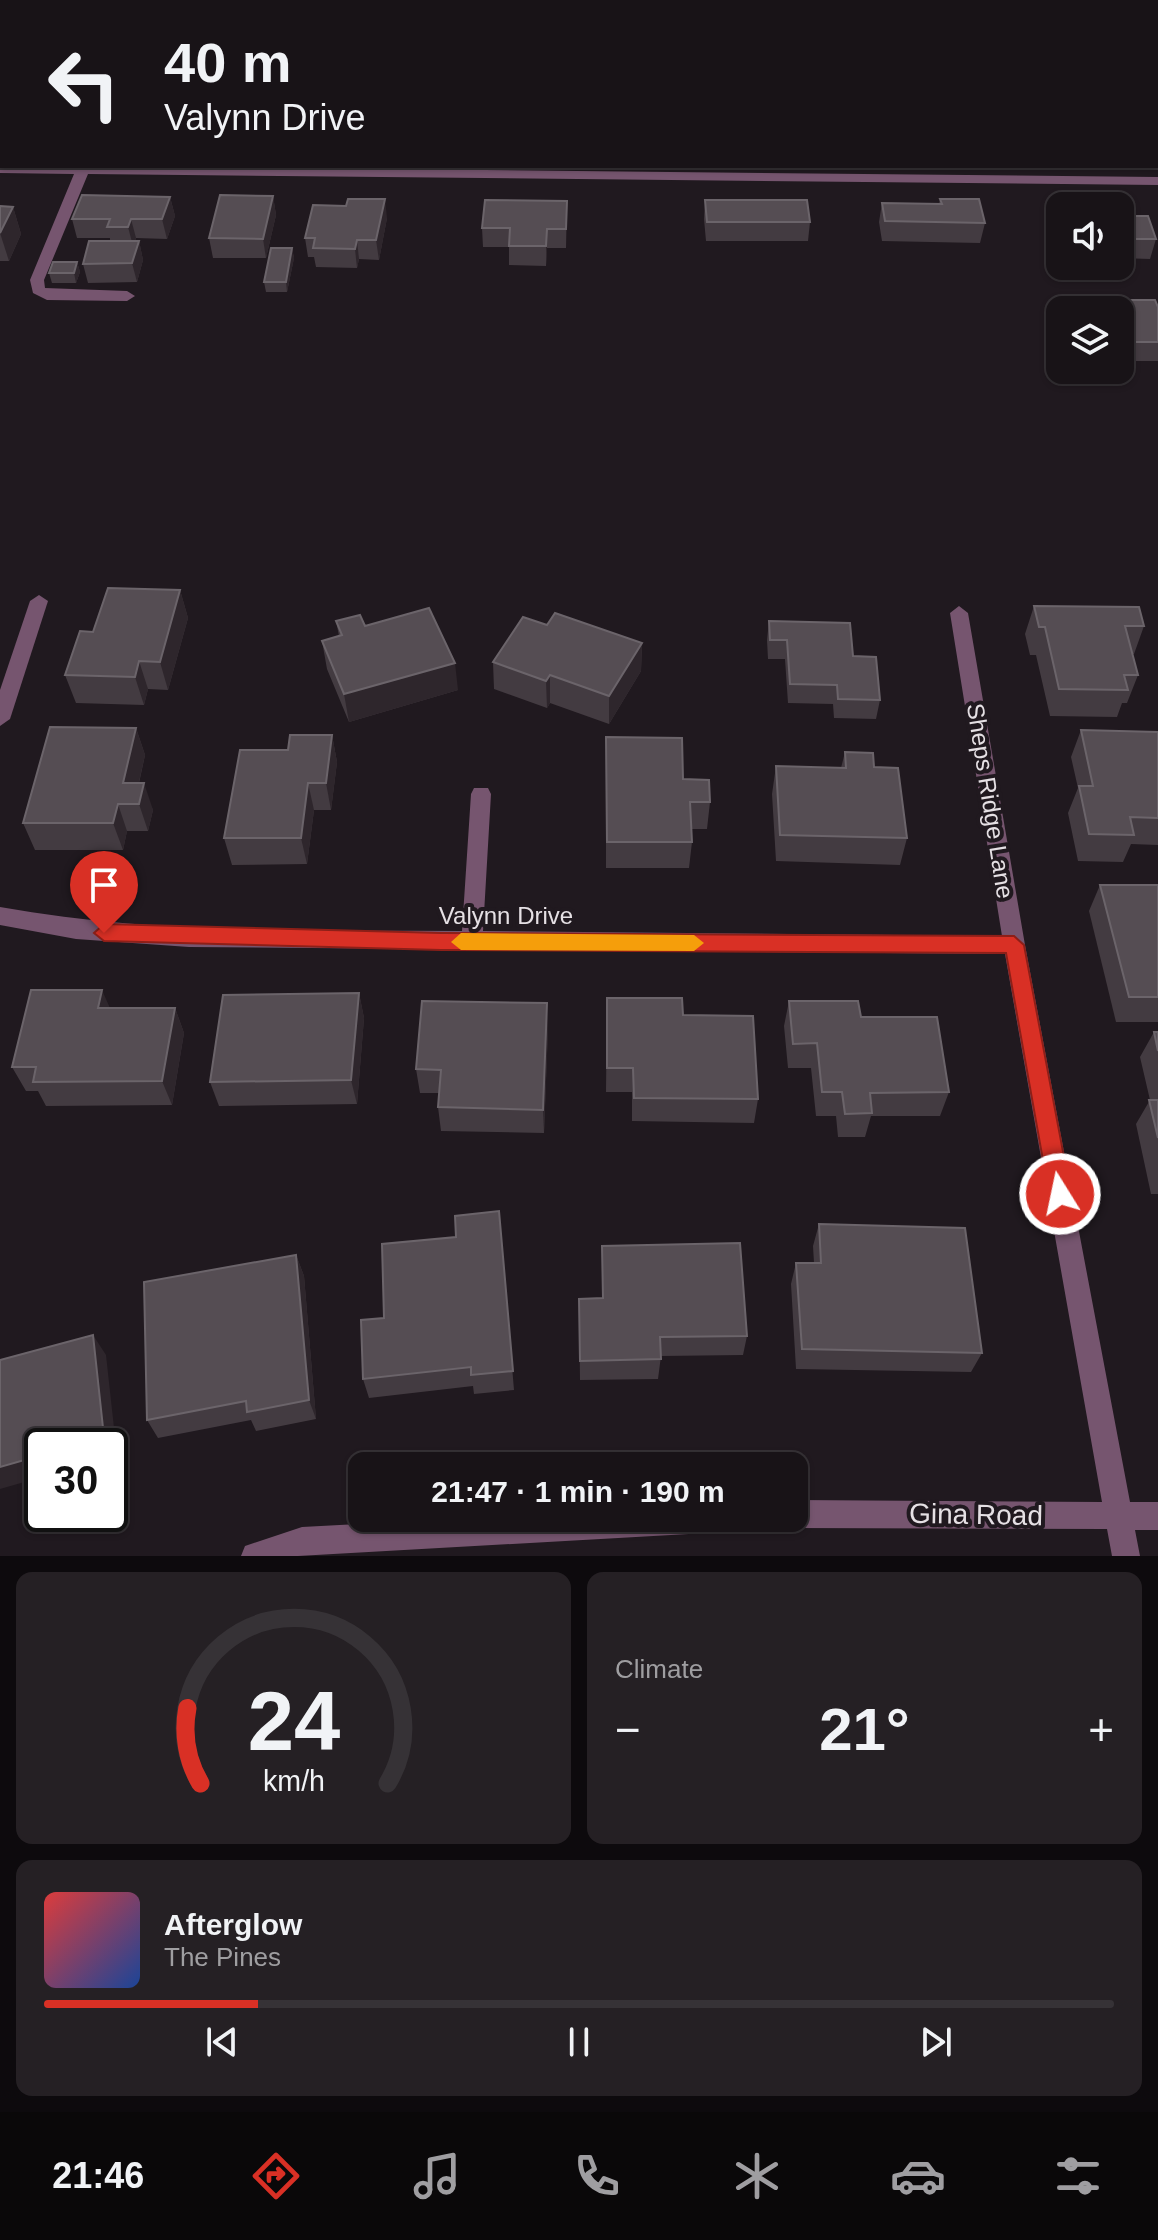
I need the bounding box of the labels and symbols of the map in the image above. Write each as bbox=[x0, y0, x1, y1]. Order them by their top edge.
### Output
street label: Sheps Ridge Lane bbox=[962, 701, 1019, 901]
pin bbox=[70, 851, 138, 933]
street label: Valynn Drive bbox=[439, 902, 573, 929]
position arrow bbox=[1018, 1152, 1102, 1236]
speed limit sign: 30 bbox=[24, 1428, 128, 1532]
street label: Gina Road bbox=[909, 1498, 1043, 1531]

